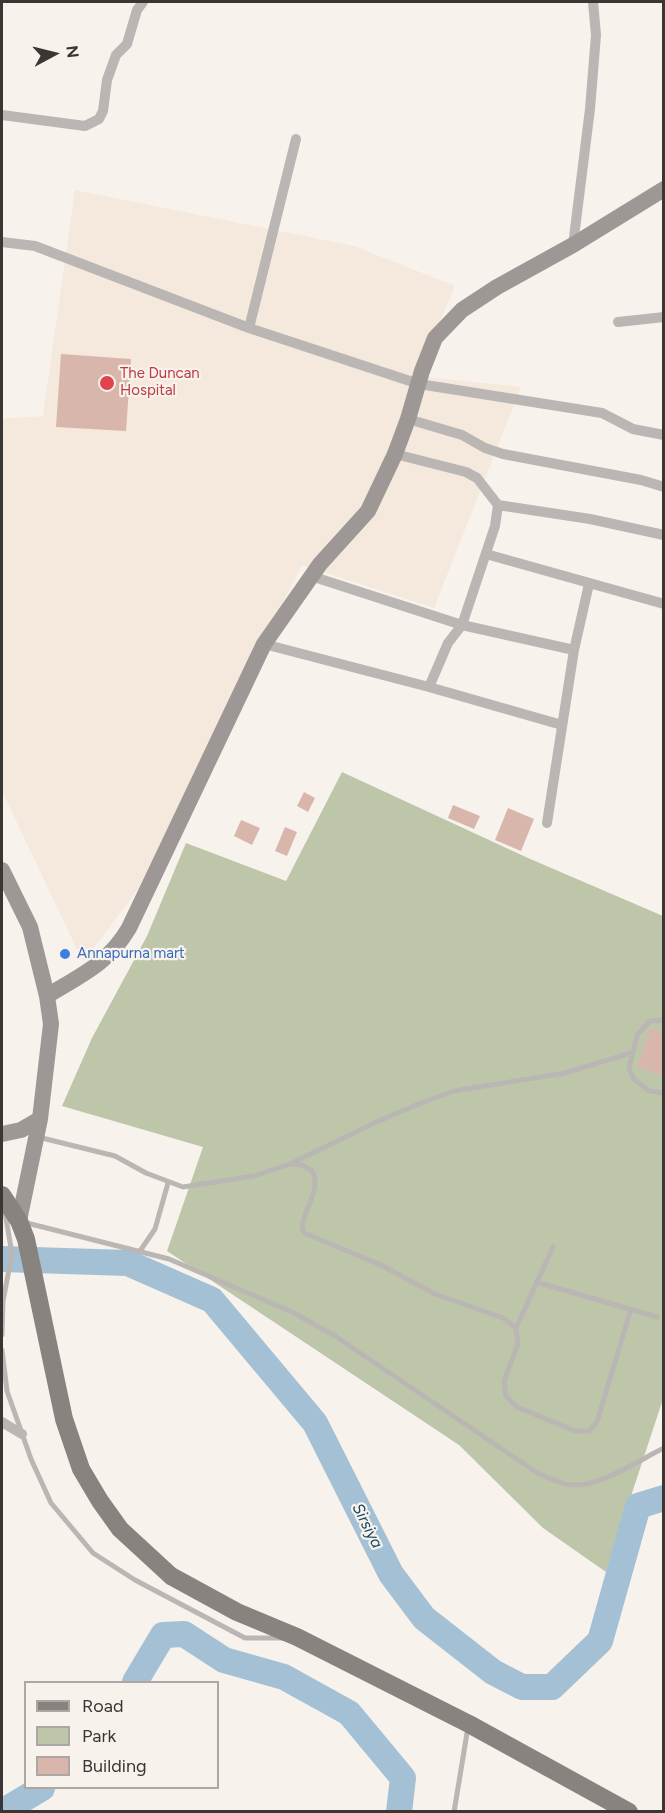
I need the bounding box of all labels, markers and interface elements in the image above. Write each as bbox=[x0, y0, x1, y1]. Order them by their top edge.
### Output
north arrow bbox=[24, 24, 84, 84]
text: N bbox=[62, 44, 83, 59]
place label: The Duncan Hospital bbox=[120, 365, 200, 400]
marker: The Duncan Hospital bbox=[98, 374, 116, 392]
place label: Annapurna mart bbox=[77, 945, 185, 963]
marker: Annapurna mart bbox=[58, 947, 72, 961]
water label: Sirsiya bbox=[348, 1500, 386, 1552]
legend bbox=[24, 1681, 219, 1789]
text: Road bbox=[82, 1695, 123, 1717]
text: Park bbox=[82, 1725, 116, 1747]
text: Building bbox=[82, 1755, 147, 1777]

